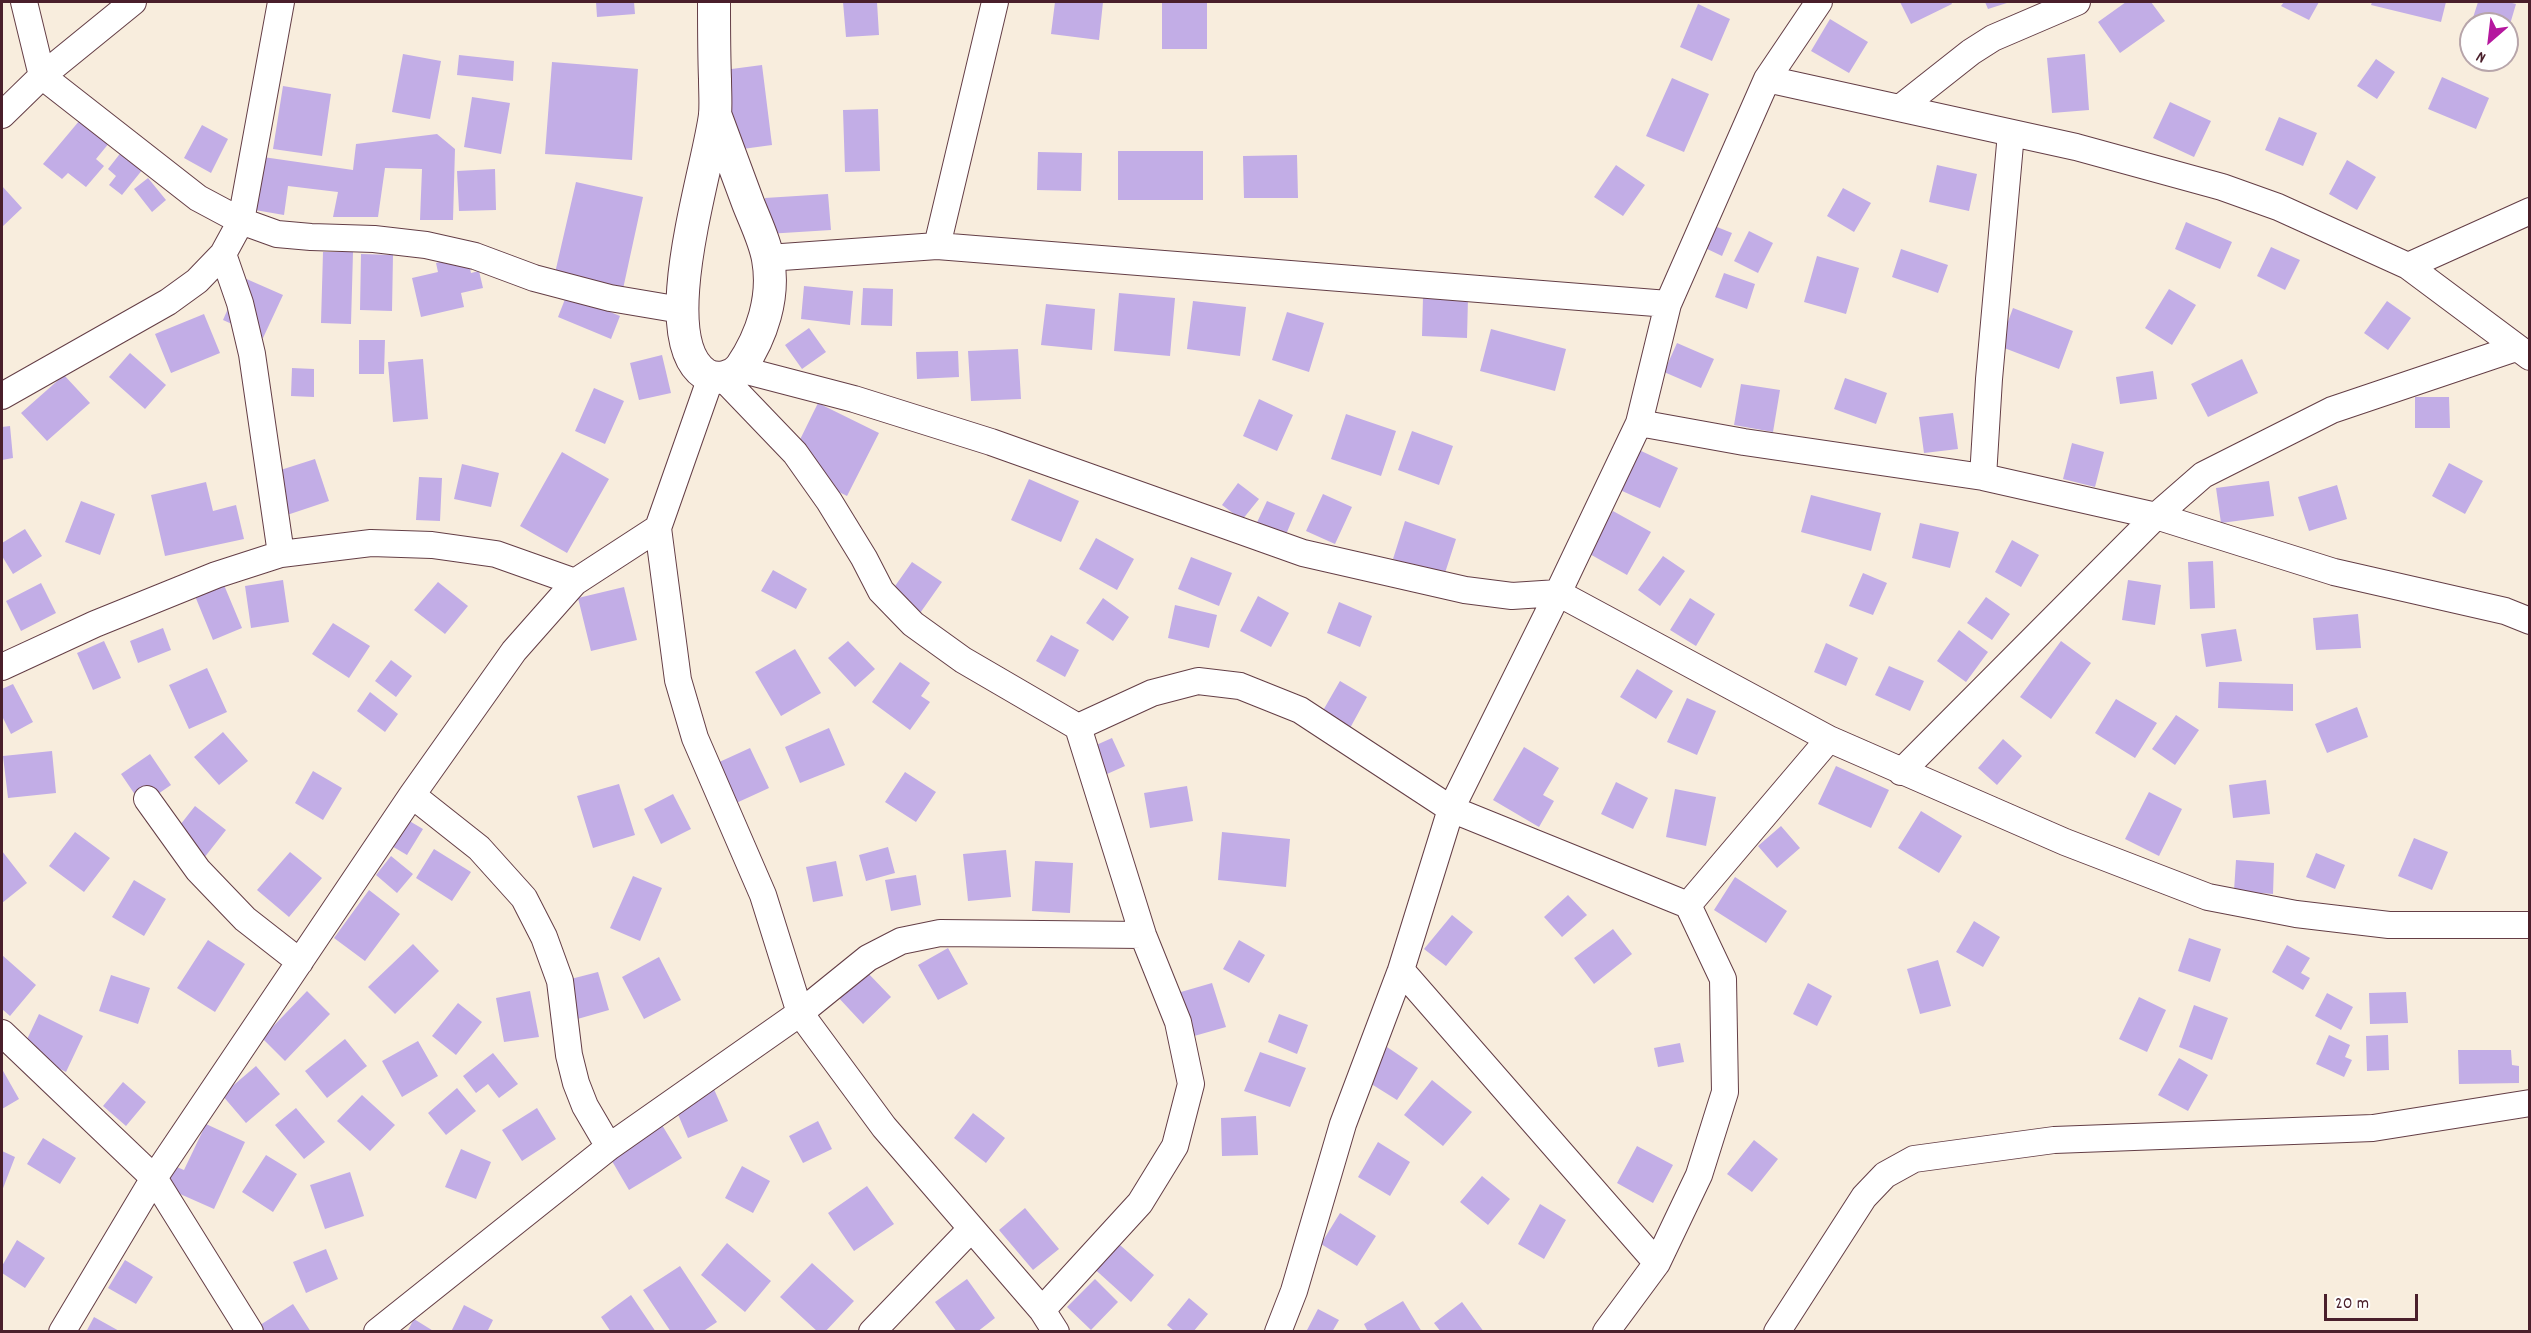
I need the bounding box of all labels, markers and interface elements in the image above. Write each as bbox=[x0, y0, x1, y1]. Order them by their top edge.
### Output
north arrow bbox=[2459, 12, 2519, 72]
text: N bbox=[2472, 45, 2490, 69]
scale bar bbox=[2327, 1282, 2422, 1320]
text: 20 m bbox=[2335, 1292, 2369, 1317]

